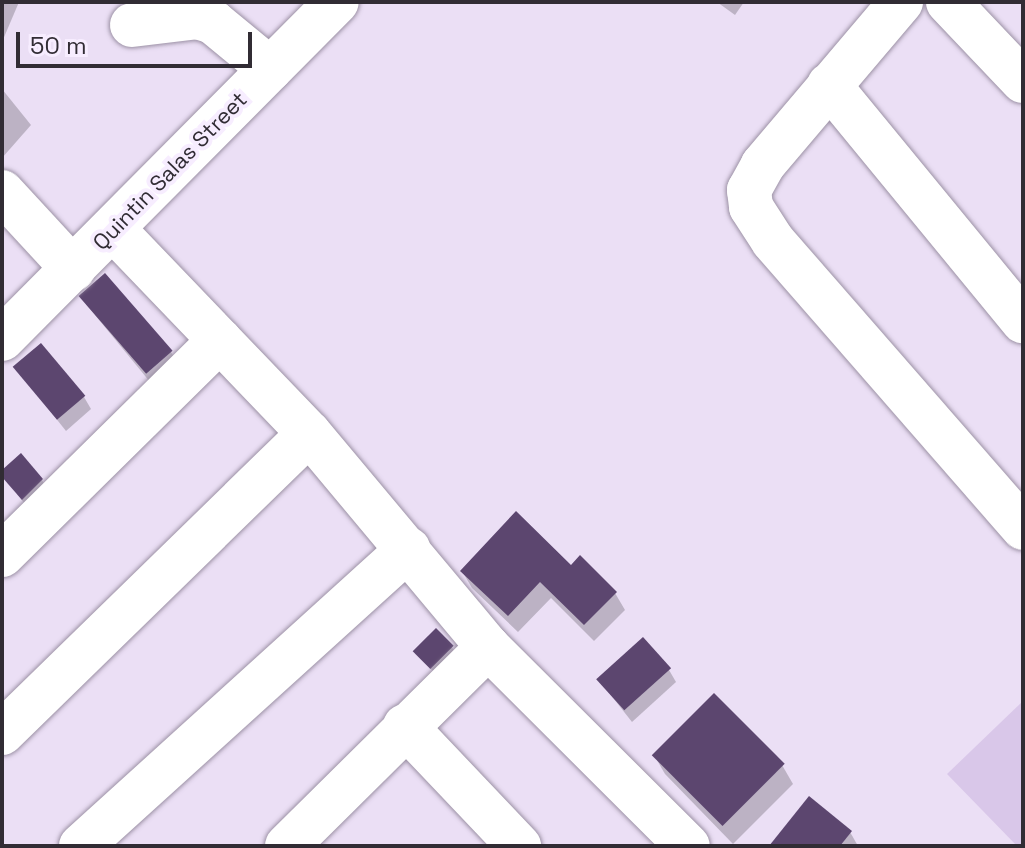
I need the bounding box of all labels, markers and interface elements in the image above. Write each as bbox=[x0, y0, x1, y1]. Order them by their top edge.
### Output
scale bar bbox=[20, 16, 256, 66]
text: 50 m bbox=[30, 30, 87, 61]
street label: Quintin Salas Street bbox=[88, 86, 252, 256]

